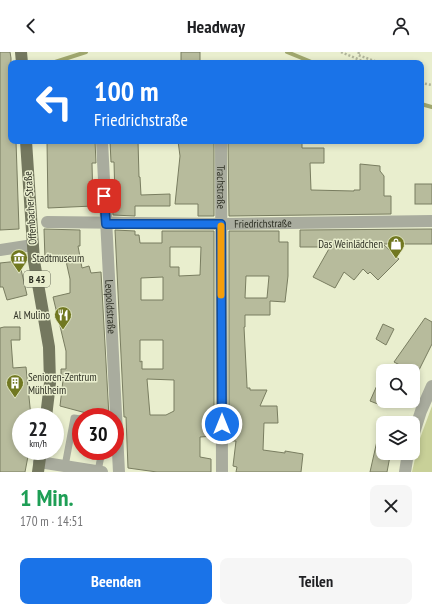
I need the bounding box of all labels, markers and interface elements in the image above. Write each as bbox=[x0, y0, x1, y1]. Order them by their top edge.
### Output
icon: back bbox=[20, 15, 42, 37]
text: Headway bbox=[187, 15, 245, 38]
icon: person bbox=[390, 15, 412, 37]
text: 100 m bbox=[94, 72, 158, 109]
icon: left bbox=[28, 76, 80, 128]
text: Friedrichstraße bbox=[94, 108, 188, 131]
street label: Trachstraße bbox=[214, 165, 228, 210]
street label: Offenbacher Straße bbox=[20, 170, 40, 245]
pin bbox=[87, 179, 121, 213]
icon: arrive bbox=[93, 185, 115, 207]
street label: Friedrichstraße bbox=[234, 216, 292, 231]
shop icon: Das Weinlädchen bbox=[386, 234, 406, 259]
place label: Das Weinlädchen bbox=[318, 237, 383, 251]
museum icon: Stadtmuseum bbox=[9, 248, 29, 273]
place label: Stadtmuseum bbox=[32, 251, 84, 265]
road number: B 43 bbox=[24, 271, 50, 287]
street label: Leopoldstraße bbox=[102, 279, 119, 335]
restaurant icon: Al Mulino bbox=[53, 305, 73, 330]
place label: Al Mulino bbox=[14, 308, 50, 322]
map controls bbox=[376, 364, 420, 460]
button: search bbox=[376, 364, 420, 408]
place label: Senioren-Zentrum Mühlheim bbox=[28, 370, 97, 397]
building icon: Senioren-Zentrum Mühlheim bbox=[5, 373, 25, 398]
position arrow bbox=[201, 403, 243, 445]
speed limit sign: 30 bbox=[72, 408, 124, 460]
text: 22 bbox=[28, 416, 48, 442]
button: layers bbox=[376, 416, 420, 460]
text: km/h bbox=[29, 437, 47, 450]
text: 1 Min. bbox=[20, 482, 74, 513]
button: close bbox=[370, 485, 412, 527]
text: 170 m · 14:51 bbox=[20, 513, 83, 530]
button: Beenden bbox=[20, 558, 212, 604]
button: Teilen bbox=[220, 558, 412, 604]

